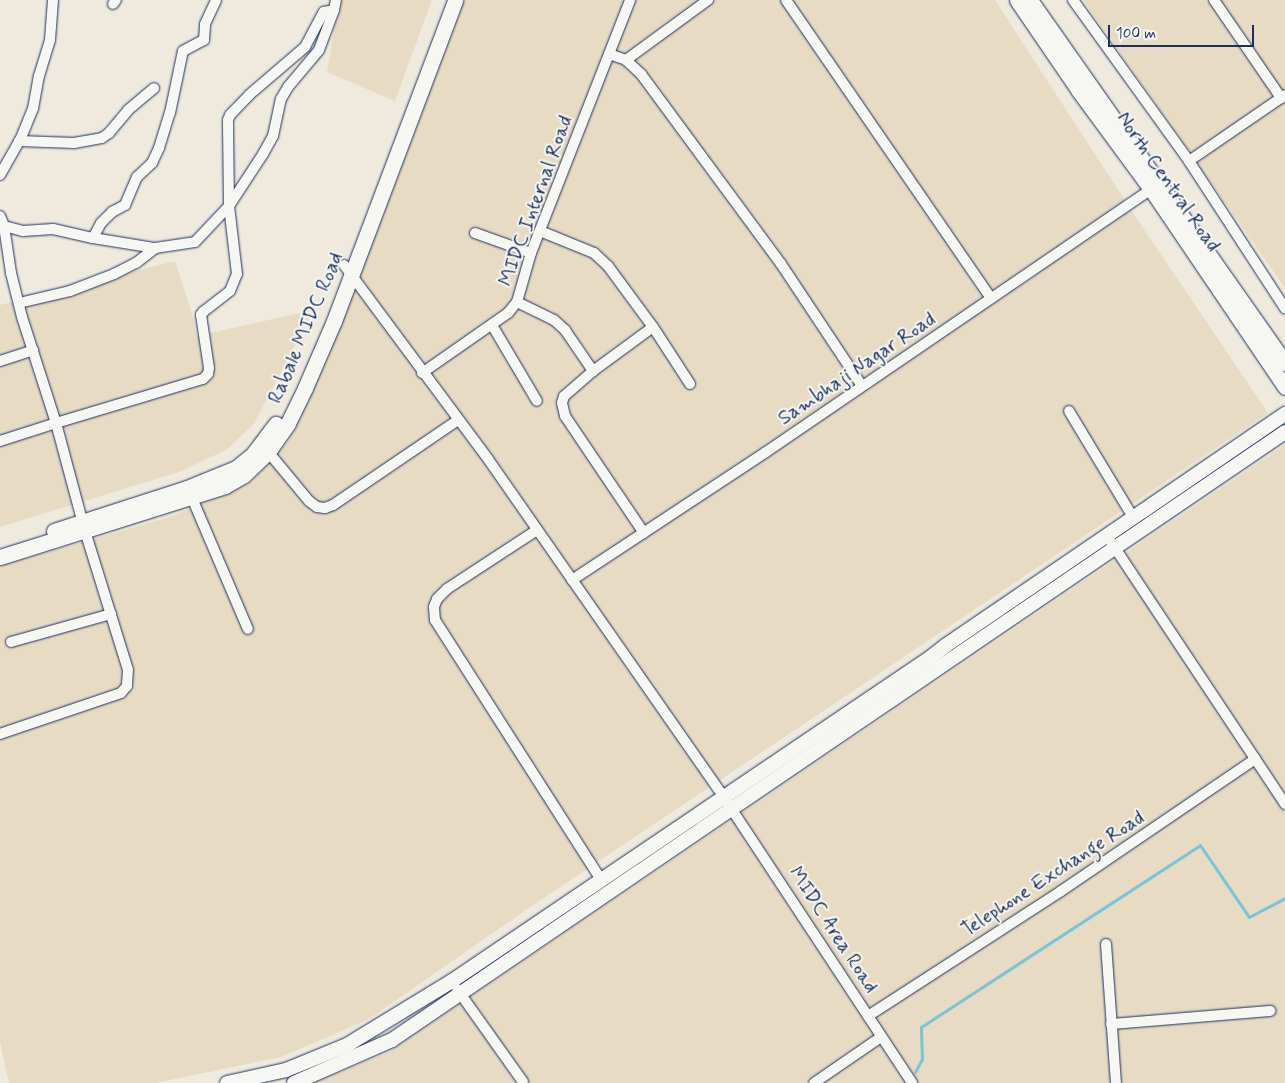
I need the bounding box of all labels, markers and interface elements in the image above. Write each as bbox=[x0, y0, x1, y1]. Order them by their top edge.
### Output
scale bar bbox=[1110, 15, 1256, 47]
text: 100 m bbox=[1116, 24, 1156, 44]
street label: North Central Road bbox=[1111, 108, 1225, 256]
street label: MIDC Internal Road bbox=[494, 113, 578, 289]
street label: Rabale MIDC Road bbox=[263, 249, 349, 407]
street label: Sambhaji Nagar Road bbox=[773, 307, 941, 431]
street label: Telephone Exchange Road bbox=[958, 807, 1148, 941]
street label: MIDC Area Road bbox=[783, 862, 883, 998]

